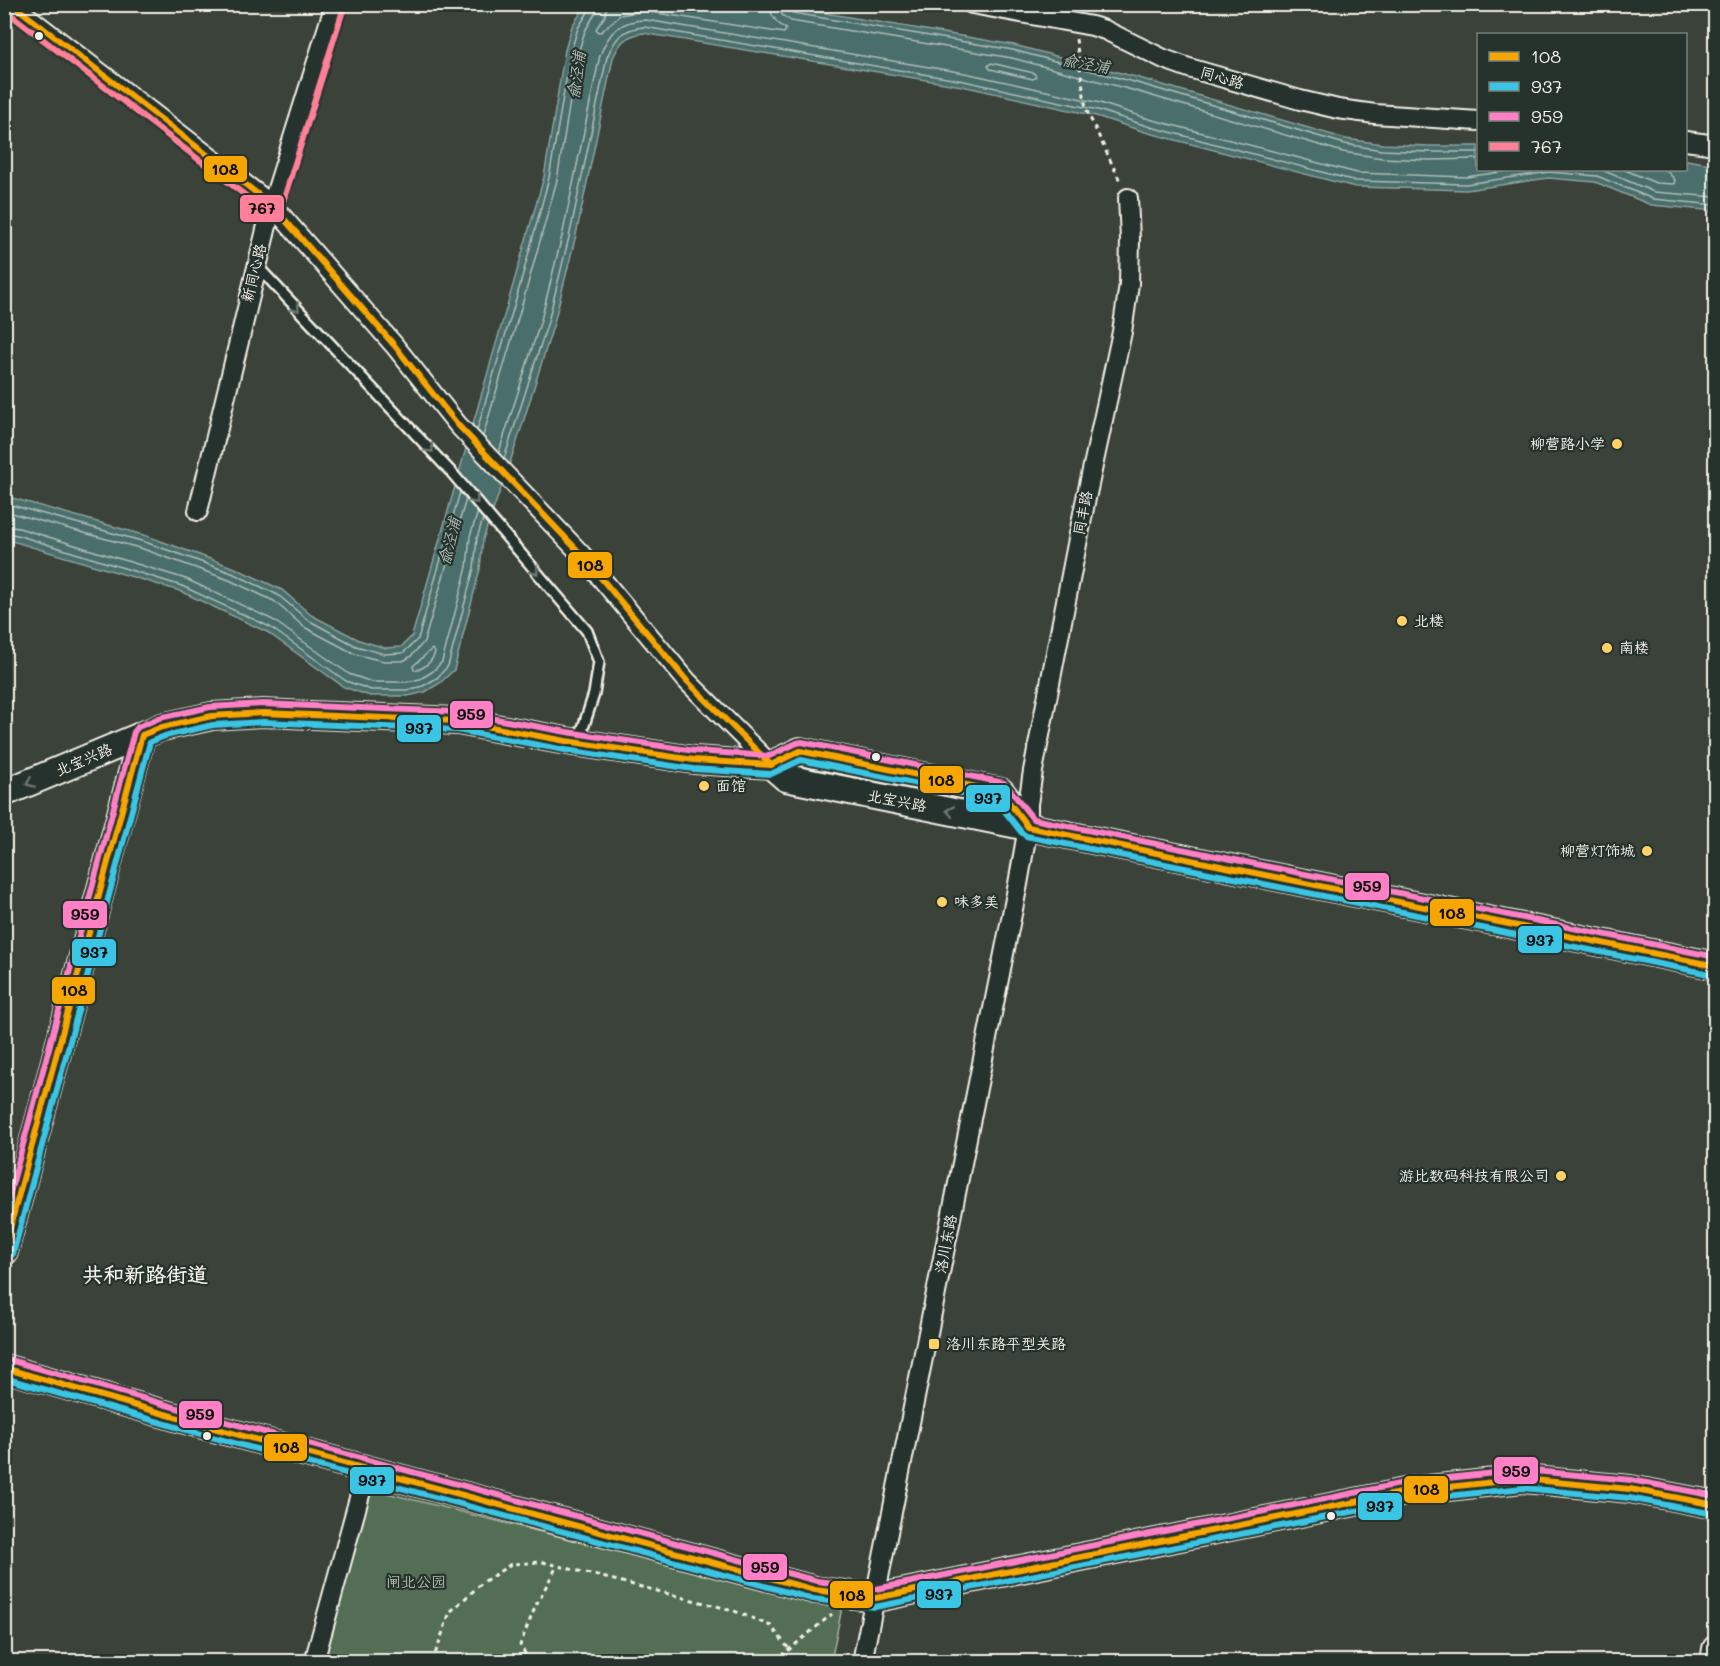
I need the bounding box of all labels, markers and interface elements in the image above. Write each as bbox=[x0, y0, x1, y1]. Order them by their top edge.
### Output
unlabelled marker bbox=[33, 30, 45, 42]
legend bbox=[1477, 33, 1687, 171]
text: 108 bbox=[1531, 44, 1561, 68]
water label: 俞泾浦 bbox=[562, 48, 590, 100]
water label: 俞泾浦 bbox=[1061, 48, 1114, 77]
street label: 同心路 bbox=[1198, 61, 1247, 93]
text: 937 bbox=[1531, 74, 1562, 98]
text: 959 bbox=[1531, 104, 1563, 128]
text: 767 bbox=[1531, 134, 1562, 158]
line badge: 108 bbox=[203, 155, 248, 183]
text: 108 bbox=[211, 158, 239, 179]
line badge: 767 bbox=[239, 194, 285, 223]
text: 767 bbox=[248, 197, 276, 218]
street label: 新同心路 bbox=[236, 241, 270, 304]
one-way arrow bbox=[289, 300, 300, 311]
place label: 柳营路小学 bbox=[1530, 433, 1605, 453]
marker: 柳营路小学 bbox=[1610, 437, 1624, 451]
one-way arrow bbox=[423, 443, 434, 453]
street label: 同丰路 bbox=[1068, 489, 1096, 537]
one-way arrow bbox=[467, 493, 478, 504]
water label: 俞泾浦 bbox=[433, 513, 465, 567]
line badge: 108 bbox=[567, 551, 613, 579]
text: 108 bbox=[576, 554, 604, 575]
one-way arrow bbox=[528, 564, 539, 575]
place label: 北楼 bbox=[1414, 610, 1444, 630]
marker: 北楼 bbox=[1395, 614, 1409, 628]
place label: 南楼 bbox=[1619, 637, 1649, 657]
marker: 南楼 bbox=[1600, 641, 1614, 655]
line badge: 959 bbox=[449, 700, 494, 729]
text: 959 bbox=[457, 703, 486, 724]
line badge: 937 bbox=[396, 714, 442, 743]
text: 937 bbox=[405, 717, 433, 738]
street label: 北宝兴路 bbox=[52, 738, 115, 780]
unlabelled marker bbox=[870, 751, 882, 763]
line badge: 108 bbox=[919, 765, 964, 794]
text: 108 bbox=[927, 769, 955, 790]
one-way arrow bbox=[25, 775, 36, 787]
place label: 面馆 bbox=[716, 775, 746, 795]
marker: 面馆 bbox=[697, 779, 711, 793]
street label: 北宝兴路 bbox=[866, 784, 929, 816]
line badge: 937 bbox=[965, 784, 1011, 813]
text: 937 bbox=[974, 787, 1002, 808]
one-way arrow bbox=[945, 805, 955, 818]
place label: 柳营灯饰城 bbox=[1560, 840, 1635, 860]
marker: 柳营灯饰城 bbox=[1640, 844, 1654, 858]
line badge: 959 bbox=[1344, 872, 1390, 901]
text: 959 bbox=[1353, 875, 1382, 896]
place label: 味多美 bbox=[954, 891, 999, 911]
marker: 味多美 bbox=[935, 895, 949, 909]
line badge: 108 bbox=[1429, 898, 1475, 927]
line badge: 959 bbox=[62, 900, 108, 929]
text: 108 bbox=[1438, 902, 1466, 923]
text: 959 bbox=[71, 903, 100, 924]
line badge: 937 bbox=[1517, 925, 1563, 954]
text: 937 bbox=[1526, 929, 1554, 950]
line badge: 937 bbox=[71, 938, 117, 967]
text: 937 bbox=[80, 941, 108, 962]
line badge: 108 bbox=[51, 976, 96, 1005]
text: 108 bbox=[60, 979, 88, 1000]
place label: 游比数码科技有限公司 bbox=[1399, 1165, 1549, 1185]
marker: 游比数码科技有限公司 bbox=[1554, 1169, 1568, 1183]
street label: 洛川东路 bbox=[929, 1212, 961, 1275]
district label: 共和新路街道 bbox=[82, 1260, 208, 1287]
place label: 洛川东路平型关路 bbox=[946, 1333, 1066, 1353]
marker: 洛川东路平型关路 bbox=[927, 1337, 941, 1351]
line badge: 959 bbox=[178, 1400, 223, 1429]
text: 959 bbox=[186, 1403, 215, 1424]
unlabelled marker bbox=[201, 1430, 213, 1442]
line badge: 108 bbox=[263, 1433, 308, 1462]
text: 108 bbox=[272, 1436, 300, 1457]
line badge: 959 bbox=[1493, 1456, 1539, 1485]
text: 959 bbox=[1502, 1460, 1531, 1481]
line badge: 937 bbox=[349, 1466, 395, 1495]
text: 937 bbox=[358, 1469, 386, 1490]
line badge: 108 bbox=[1403, 1475, 1449, 1504]
text: 108 bbox=[1412, 1478, 1440, 1499]
line badge: 937 bbox=[1357, 1492, 1403, 1521]
text: 937 bbox=[1366, 1495, 1394, 1516]
unlabelled marker bbox=[1325, 1510, 1337, 1522]
line badge: 959 bbox=[742, 1553, 788, 1581]
text: 959 bbox=[751, 1556, 780, 1577]
park label: 闸北公园 bbox=[386, 1571, 446, 1591]
line badge: 108 bbox=[829, 1580, 874, 1609]
line badge: 937 bbox=[916, 1580, 962, 1609]
text: 937 bbox=[925, 1583, 953, 1604]
text: 108 bbox=[838, 1584, 866, 1605]

